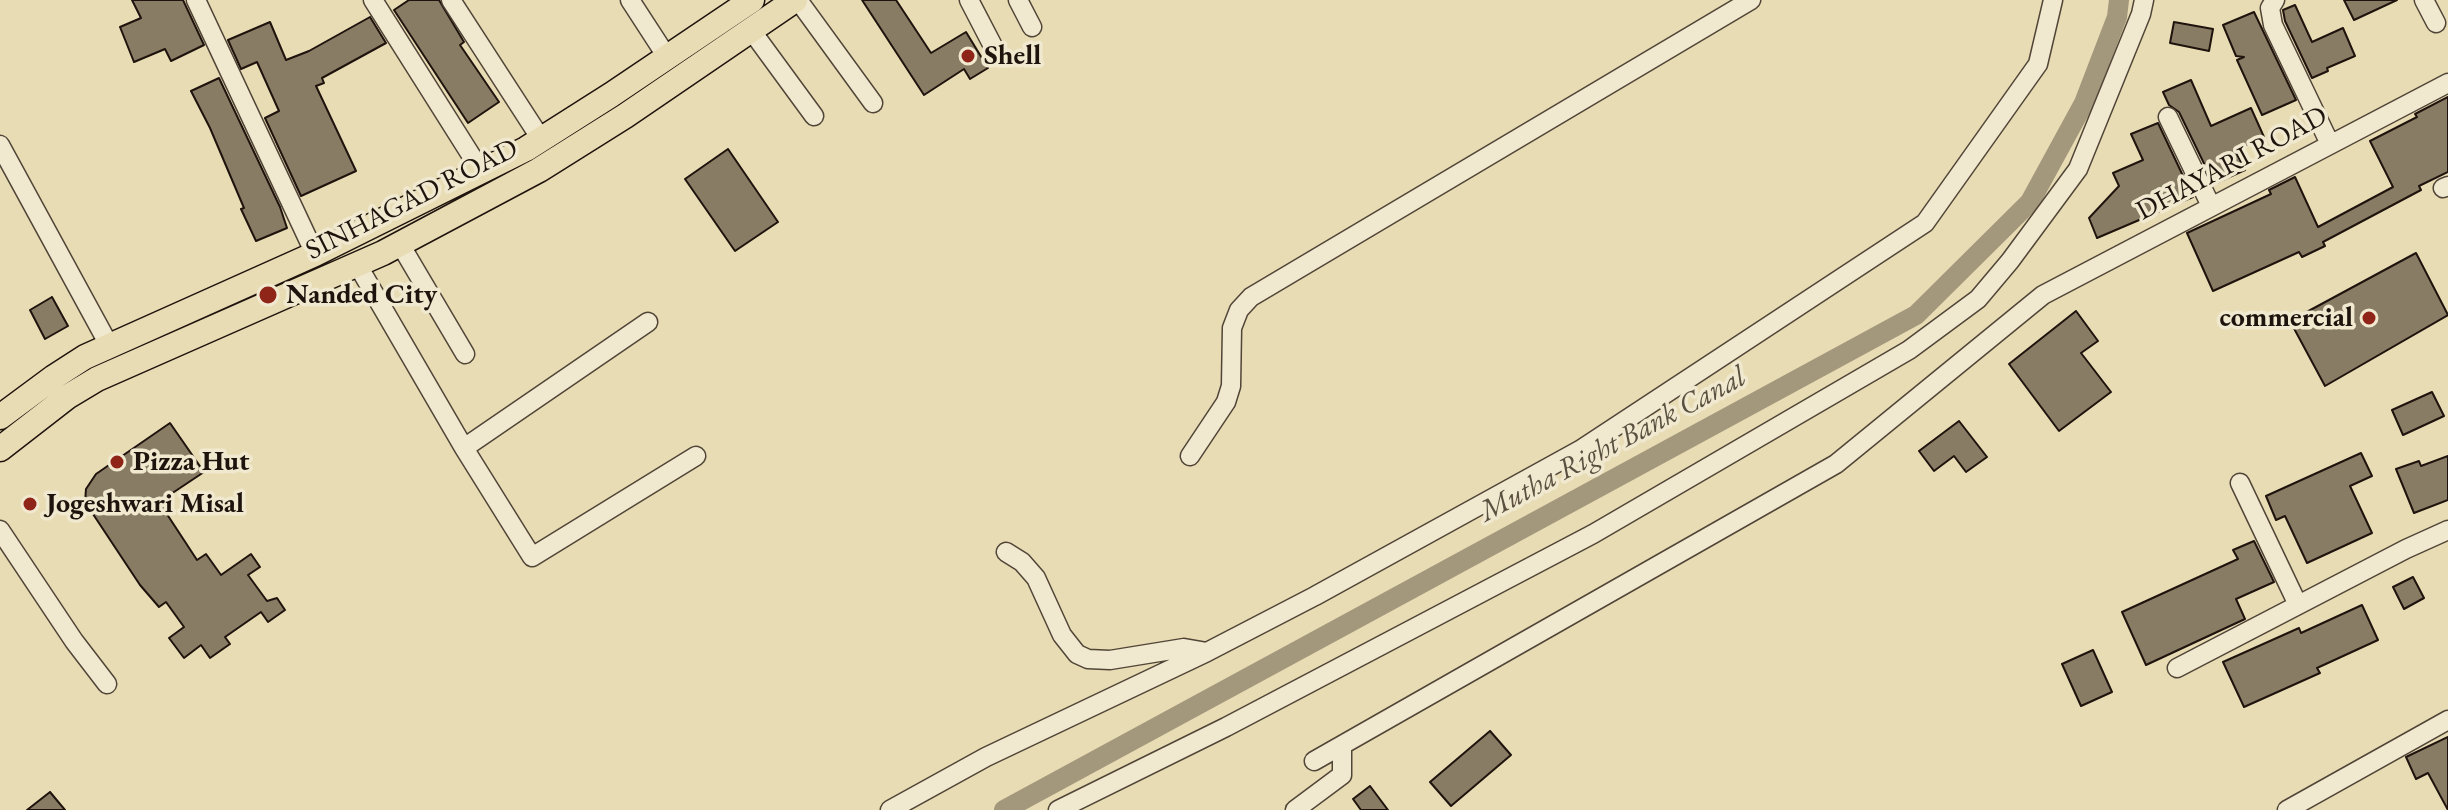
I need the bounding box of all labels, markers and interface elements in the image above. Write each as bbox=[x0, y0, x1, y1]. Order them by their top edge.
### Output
place label: Shell bbox=[984, 39, 1041, 73]
marker: Shell bbox=[959, 47, 977, 65]
street label: DHAYARI ROAD bbox=[2131, 100, 2333, 228]
street label: SINHAGAD ROAD bbox=[300, 132, 524, 268]
place label: Nanded City bbox=[286, 278, 437, 312]
marker: Nanded City bbox=[257, 284, 279, 306]
place label: commercial bbox=[2219, 301, 2353, 335]
marker: commercial bbox=[2360, 309, 2378, 327]
water label: Mutha Right Bank Canal bbox=[1474, 359, 1752, 531]
place label: Pizza Hut bbox=[133, 445, 250, 479]
marker: Pizza Hut bbox=[108, 453, 126, 471]
place label: Jogeshwari Misal bbox=[46, 487, 244, 521]
marker: Jogeshwari Misal bbox=[21, 495, 39, 513]

